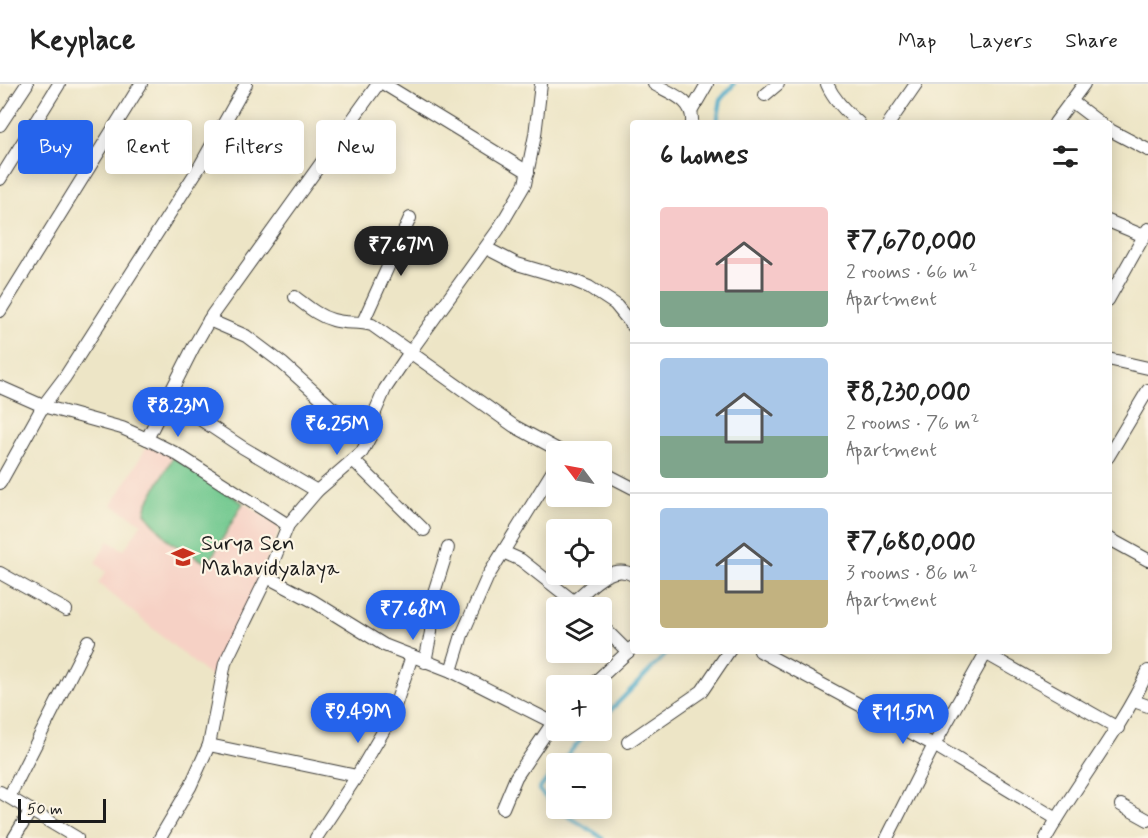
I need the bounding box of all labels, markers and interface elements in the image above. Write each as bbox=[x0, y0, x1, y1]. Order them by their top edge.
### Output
text: Keyplace bbox=[30, 23, 135, 60]
text: Map bbox=[898, 27, 936, 55]
text: Layers bbox=[969, 27, 1032, 55]
text: Share bbox=[1065, 27, 1118, 55]
chip: Buy bbox=[18, 120, 93, 174]
chip: Rent bbox=[105, 120, 192, 174]
chip: Filters bbox=[204, 120, 304, 174]
chip: New bbox=[316, 120, 396, 174]
text: 6 homes bbox=[660, 139, 748, 173]
icon: filters bbox=[1049, 140, 1082, 173]
text: ₹7,670,000 bbox=[846, 225, 976, 259]
pin: ₹7.67M bbox=[352, 226, 450, 277]
icon: home bbox=[708, 231, 780, 303]
text: ₹7.67M bbox=[368, 232, 434, 259]
text: 2 rooms · 66 m² bbox=[846, 259, 977, 286]
text: Apartment bbox=[846, 286, 937, 313]
text: ₹8,230,000 bbox=[846, 376, 971, 410]
icon: home bbox=[708, 382, 780, 454]
pin: ₹8.23M bbox=[129, 387, 227, 438]
text: ₹8.23M bbox=[147, 393, 209, 420]
pin: ₹6.25M bbox=[288, 405, 386, 456]
text: 2 rooms · 76 m² bbox=[846, 410, 979, 437]
text: ₹6.25M bbox=[305, 411, 369, 438]
text: Apartment bbox=[846, 437, 937, 464]
north arrow bbox=[546, 441, 612, 507]
map controls bbox=[546, 441, 612, 819]
button: locate bbox=[546, 519, 612, 585]
text: ₹7,680,000 bbox=[846, 526, 976, 560]
place label: Surya Sen Mahavidyalaya bbox=[201, 530, 340, 583]
icon: home bbox=[708, 532, 780, 604]
school or university icon: Surya Sen Mahavidyalaya bbox=[170, 544, 196, 570]
text: 3 rooms · 86 m² bbox=[846, 560, 978, 587]
text: Apartment bbox=[846, 587, 937, 614]
pin: ₹7.68M bbox=[364, 590, 462, 641]
text: ₹7.68M bbox=[380, 596, 446, 623]
button: layers bbox=[546, 597, 612, 663]
button: + bbox=[546, 675, 612, 741]
pin: ₹9.49M bbox=[309, 693, 407, 744]
pin: ₹11.5M bbox=[854, 694, 952, 745]
text: ₹9.49M bbox=[325, 699, 391, 726]
text: ₹11.5M bbox=[872, 700, 934, 727]
button: − bbox=[546, 753, 612, 819]
scale bar bbox=[18, 796, 106, 824]
text: 50 m bbox=[27, 799, 63, 820]

